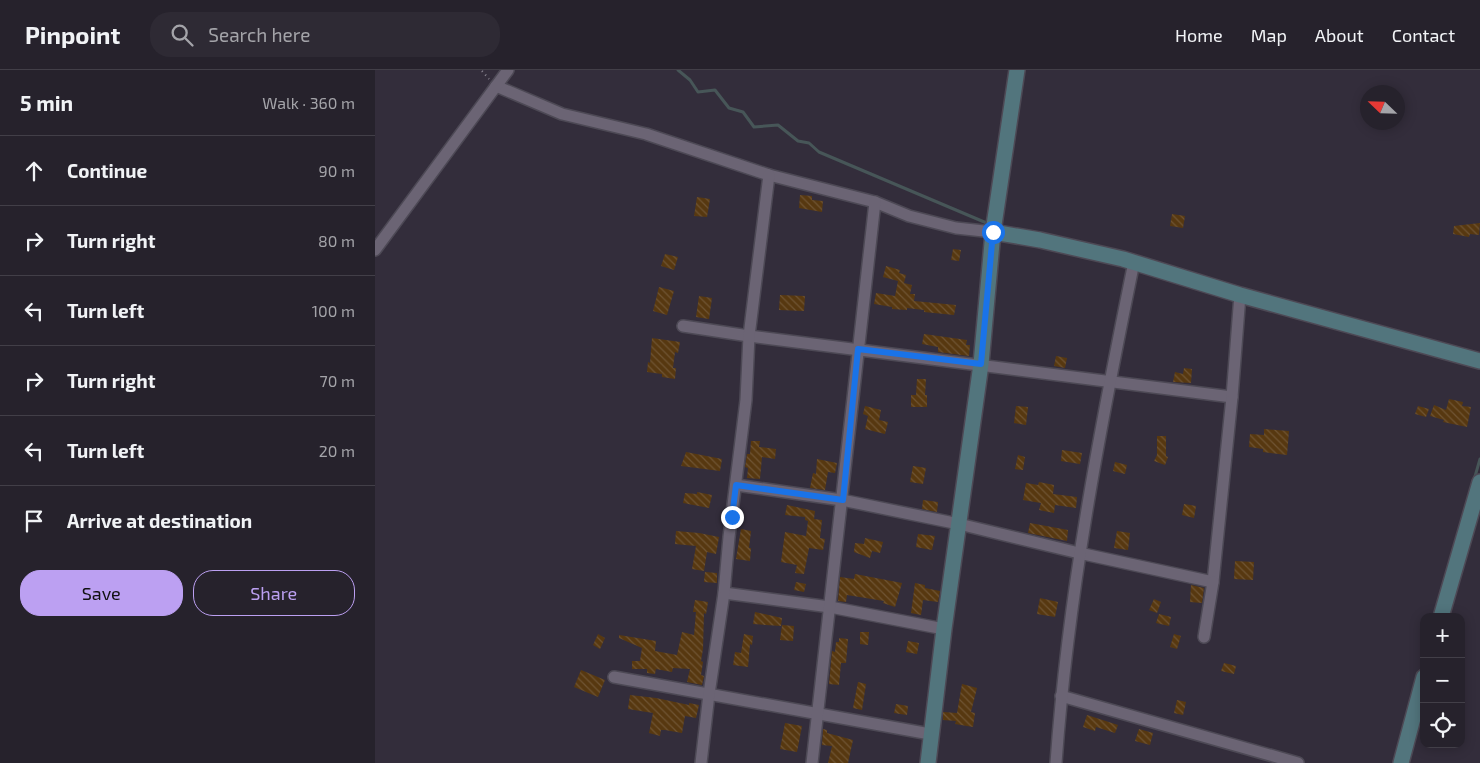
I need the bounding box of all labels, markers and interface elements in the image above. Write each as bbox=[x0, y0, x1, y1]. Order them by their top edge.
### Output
search box bbox=[150, 12, 500, 57]
text: Pinpoint bbox=[25, 20, 120, 49]
icon: search bbox=[168, 21, 196, 49]
text: Search here bbox=[208, 23, 310, 46]
text: Home bbox=[1175, 24, 1223, 46]
text: Map bbox=[1251, 24, 1287, 46]
text: About bbox=[1315, 24, 1364, 46]
text: Contact bbox=[1392, 24, 1455, 46]
north arrow bbox=[1360, 85, 1405, 130]
text: 5 min bbox=[20, 90, 73, 115]
text: Walk · 360 m bbox=[262, 93, 355, 112]
icon: ahead bbox=[20, 157, 48, 185]
text: Continue bbox=[67, 159, 147, 182]
text: 90 m bbox=[319, 161, 355, 180]
route start bbox=[982, 221, 1005, 244]
icon: right bbox=[20, 227, 48, 255]
text: Turn right bbox=[67, 229, 155, 252]
text: 80 m bbox=[318, 231, 355, 250]
icon: left bbox=[20, 297, 48, 325]
text: Turn left bbox=[67, 299, 144, 322]
text: 100 m bbox=[312, 301, 355, 320]
icon: right bbox=[20, 367, 48, 395]
text: Turn right bbox=[67, 369, 155, 392]
text: 70 m bbox=[320, 371, 355, 390]
icon: left bbox=[20, 437, 48, 465]
text: Turn left bbox=[67, 439, 144, 462]
text: 20 m bbox=[319, 441, 355, 460]
route end bbox=[721, 506, 744, 529]
icon: arrive bbox=[20, 507, 48, 535]
text: Arrive at destination bbox=[67, 509, 252, 532]
button: Save bbox=[20, 570, 183, 616]
button: Share bbox=[193, 570, 355, 616]
map controls bbox=[1420, 613, 1465, 748]
button: + bbox=[1420, 613, 1465, 658]
button: − bbox=[1420, 658, 1465, 703]
button: locate bbox=[1420, 703, 1465, 748]

